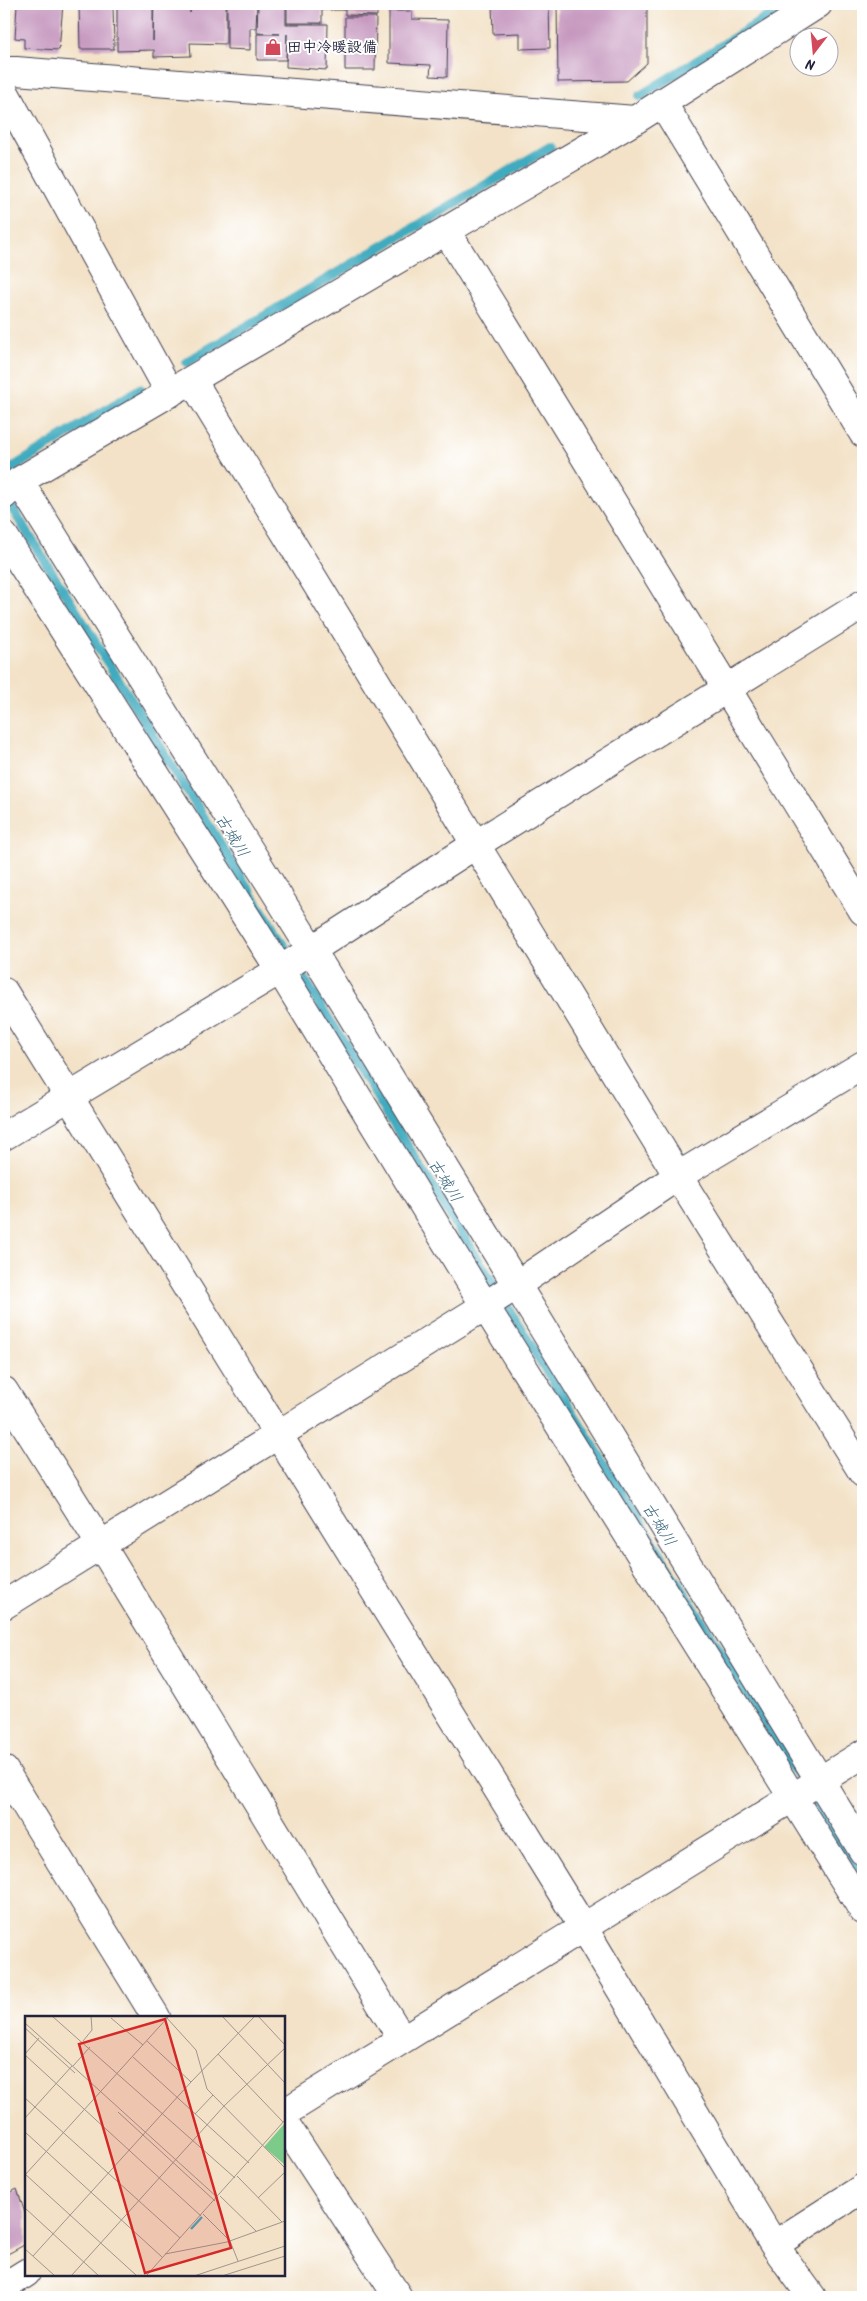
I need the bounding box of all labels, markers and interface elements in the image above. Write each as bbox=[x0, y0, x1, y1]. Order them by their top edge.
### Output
north arrow bbox=[790, 28, 840, 78]
place label: 田中冷暖設備 bbox=[287, 36, 377, 60]
shop icon: 田中冷暖設備 bbox=[263, 37, 283, 57]
text: N bbox=[803, 52, 818, 75]
water label: 古城川 bbox=[208, 809, 255, 863]
water label: 古城川 bbox=[421, 1154, 468, 1208]
water label: 古城川 bbox=[635, 1498, 682, 1552]
inset map bbox=[25, 2016, 285, 2276]

